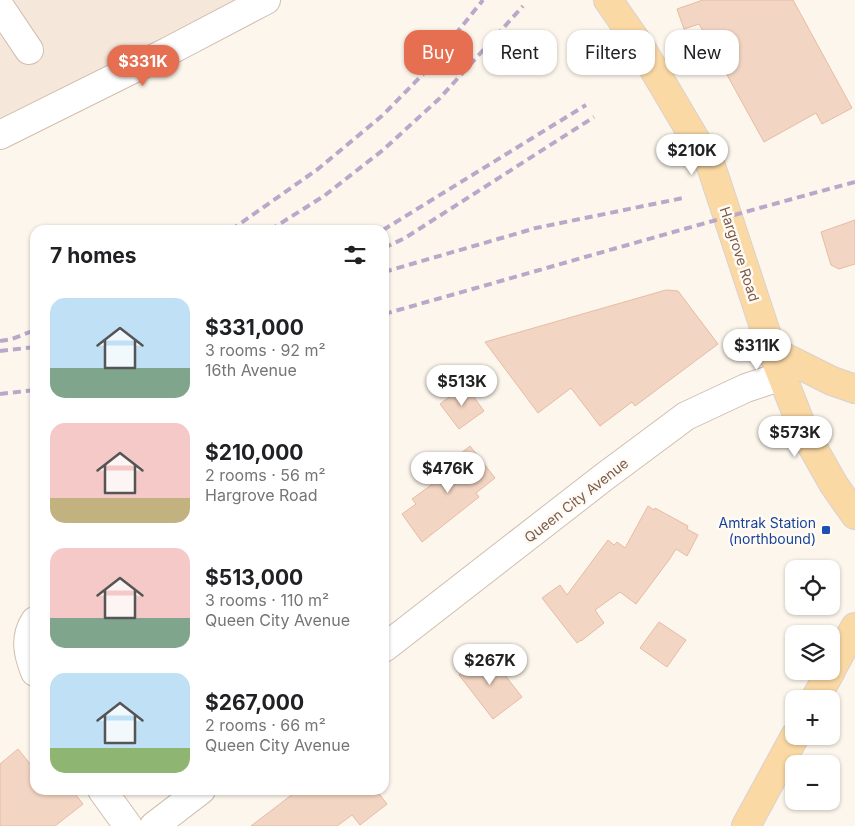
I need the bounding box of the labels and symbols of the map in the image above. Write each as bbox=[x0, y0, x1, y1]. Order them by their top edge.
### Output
pin: $331K bbox=[108, 44, 178, 87]
pin: $210K bbox=[657, 134, 727, 176]
street label: Hargrove Road bbox=[717, 205, 763, 303]
pin: $311K bbox=[722, 328, 792, 371]
pin: $513K bbox=[427, 364, 497, 407]
pin: $573K bbox=[760, 416, 830, 458]
pin: $476K bbox=[413, 452, 483, 494]
street label: Queen City Avenue bbox=[521, 454, 631, 546]
place label: Amtrak Station (northbound) bbox=[719, 514, 816, 547]
marker: Amtrak Station (northbound) bbox=[820, 524, 832, 536]
pin: $267K bbox=[455, 644, 525, 686]

